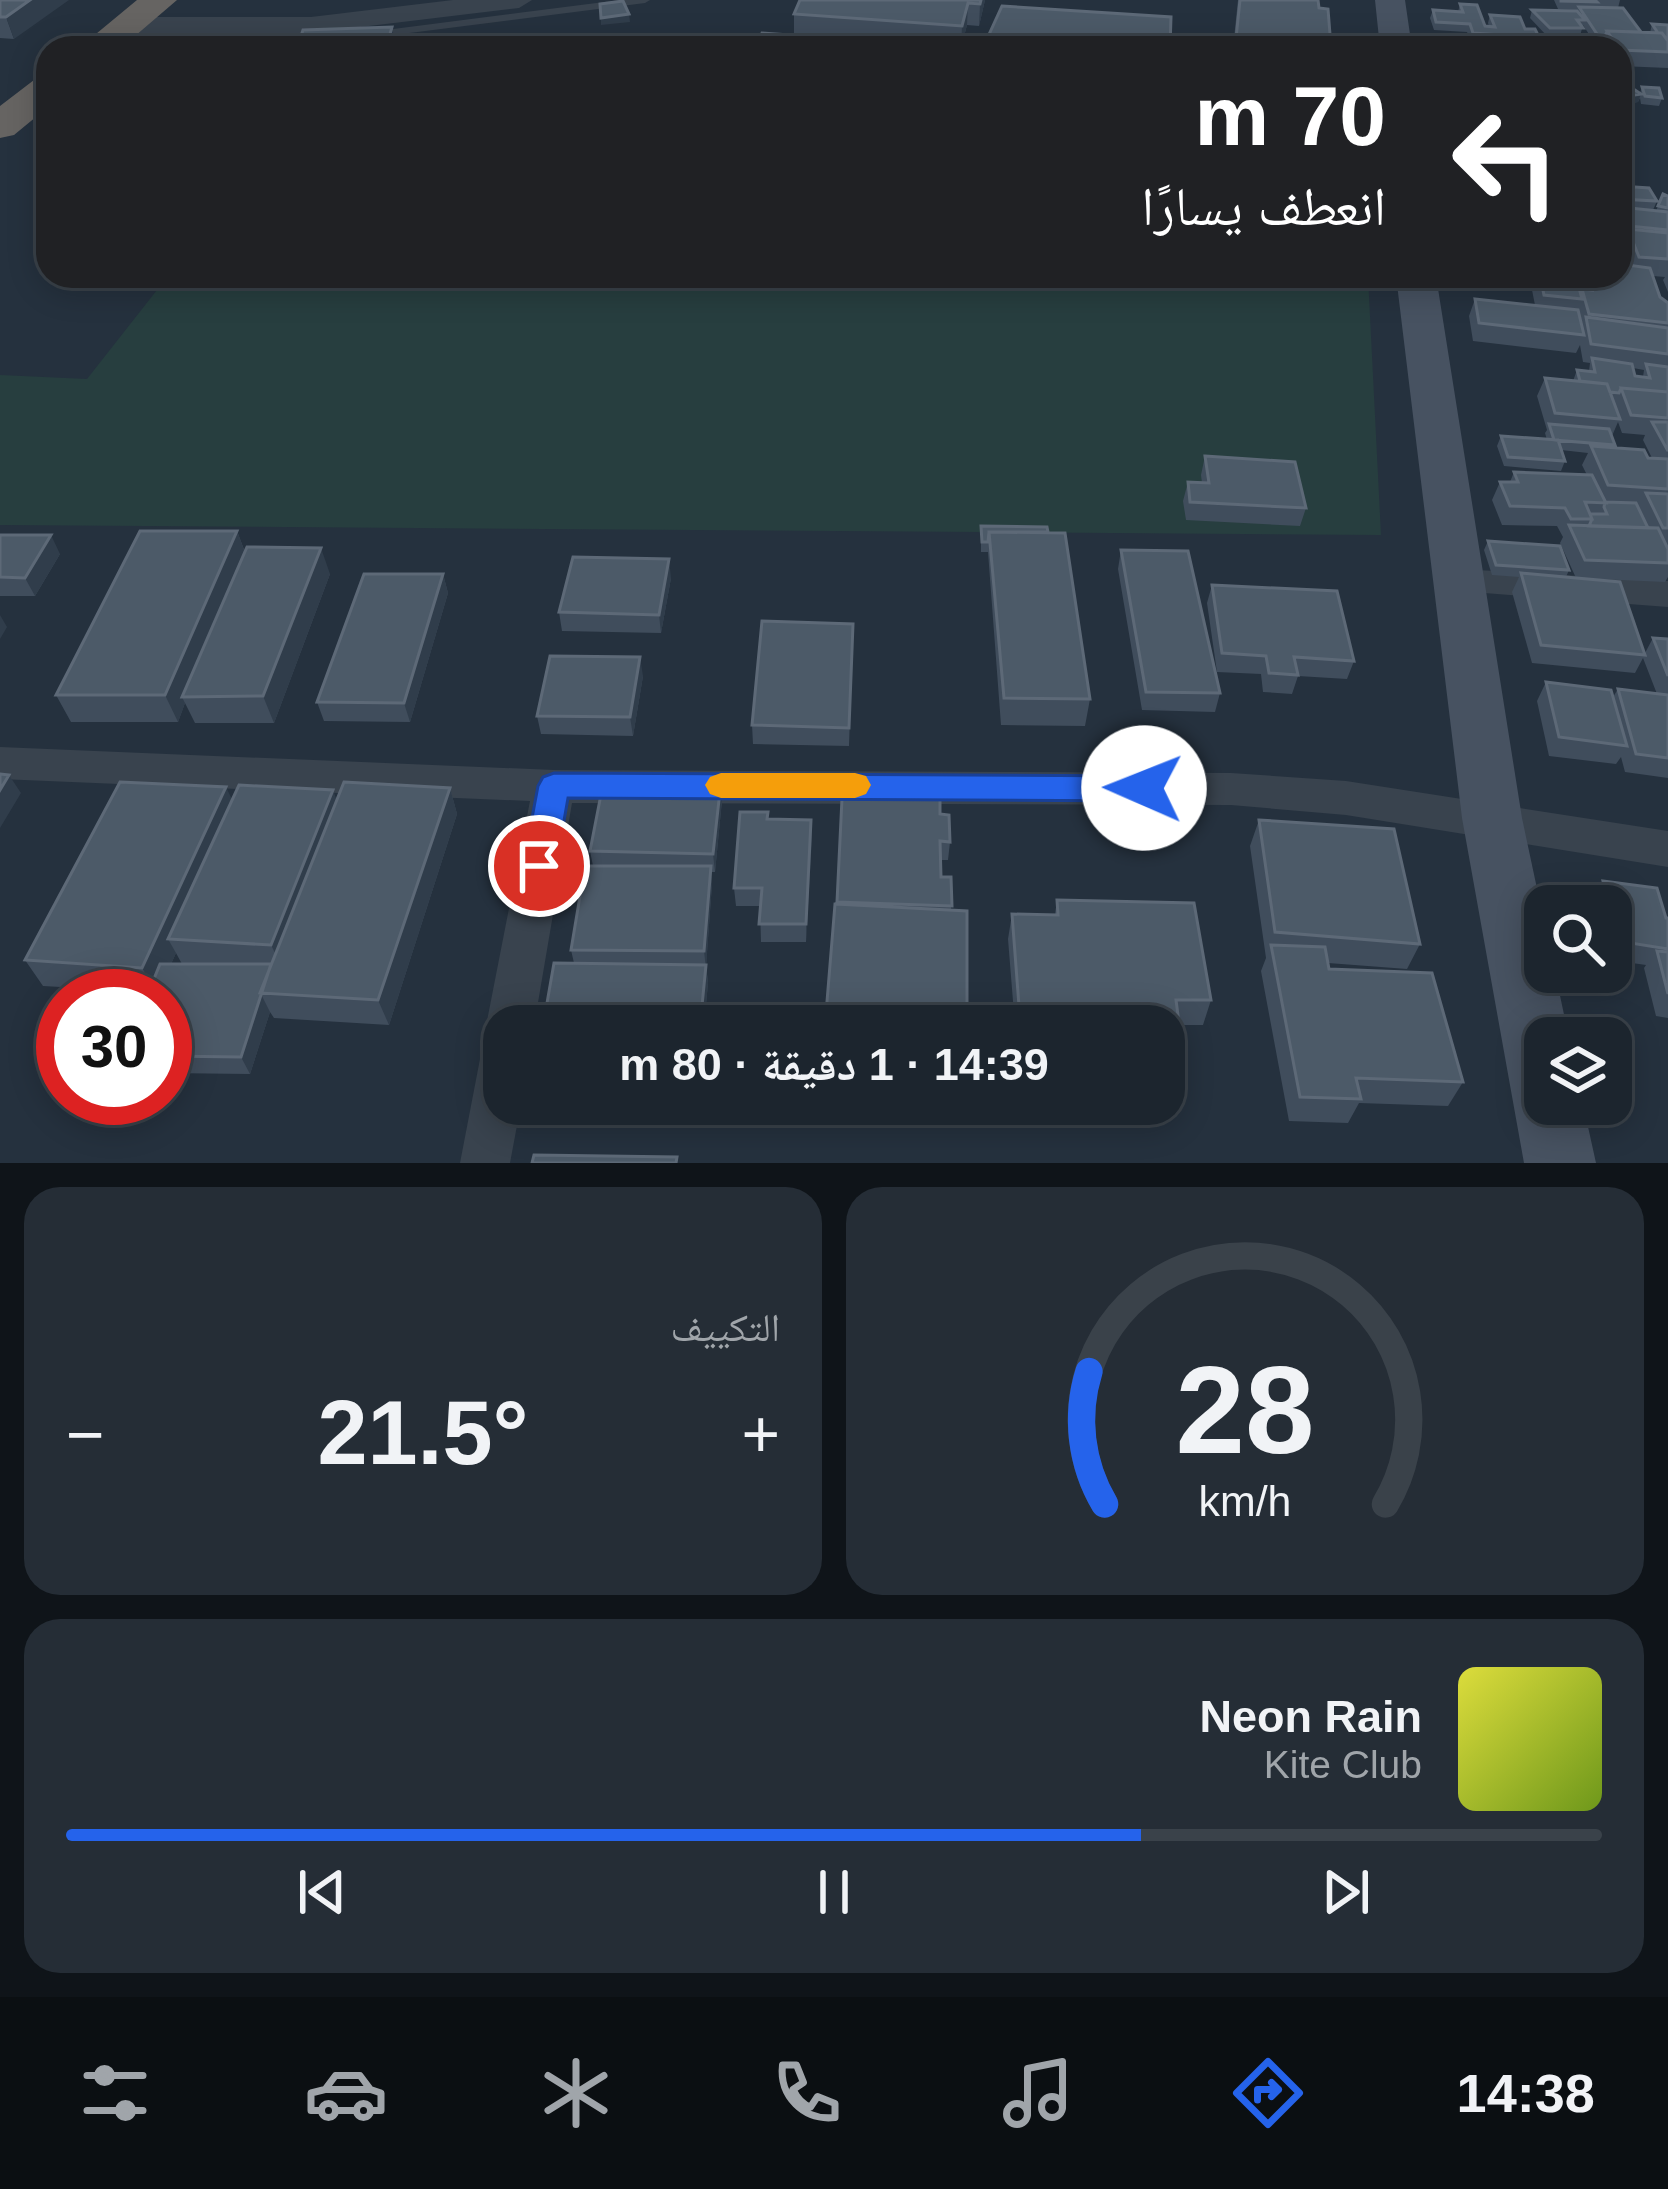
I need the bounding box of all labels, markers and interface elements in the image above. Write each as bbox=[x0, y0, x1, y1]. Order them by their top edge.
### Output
text: 70 m bbox=[1195, 69, 1386, 163]
icon: left bbox=[1428, 84, 1584, 240]
text: انعطف يسارًا bbox=[1141, 176, 1386, 236]
position arrow bbox=[1081, 725, 1207, 851]
pin bbox=[488, 815, 590, 917]
icon: arrive bbox=[506, 833, 572, 899]
map controls bbox=[1524, 885, 1632, 1125]
button: search bbox=[1524, 885, 1632, 993]
speed limit sign: 30 bbox=[36, 969, 192, 1125]
button: layers bbox=[1524, 1017, 1632, 1125]
text: 14:39 · 1 دقيقة · 80 m bbox=[619, 1039, 1049, 1090]
text: التكييف bbox=[671, 1306, 780, 1349]
text: 28 bbox=[1176, 1340, 1314, 1479]
text: 21.5° bbox=[317, 1383, 529, 1483]
text: − bbox=[66, 1397, 105, 1471]
text: + bbox=[741, 1397, 780, 1471]
text: km/h bbox=[1199, 1477, 1291, 1525]
text: Neon Rain bbox=[1199, 1691, 1422, 1742]
text: Kite Club bbox=[1264, 1743, 1422, 1786]
icon: previous bbox=[289, 1859, 355, 1925]
icon: pause bbox=[801, 1859, 867, 1925]
icon: next bbox=[1313, 1859, 1379, 1925]
icon: filters bbox=[73, 2051, 157, 2135]
icon: car bbox=[304, 2051, 388, 2135]
icon: climate bbox=[534, 2051, 618, 2135]
icon: phone bbox=[765, 2051, 849, 2135]
icon: music bbox=[996, 2051, 1080, 2135]
icon: directions bbox=[1226, 2051, 1310, 2135]
text: 14:38 bbox=[1457, 2063, 1595, 2123]

